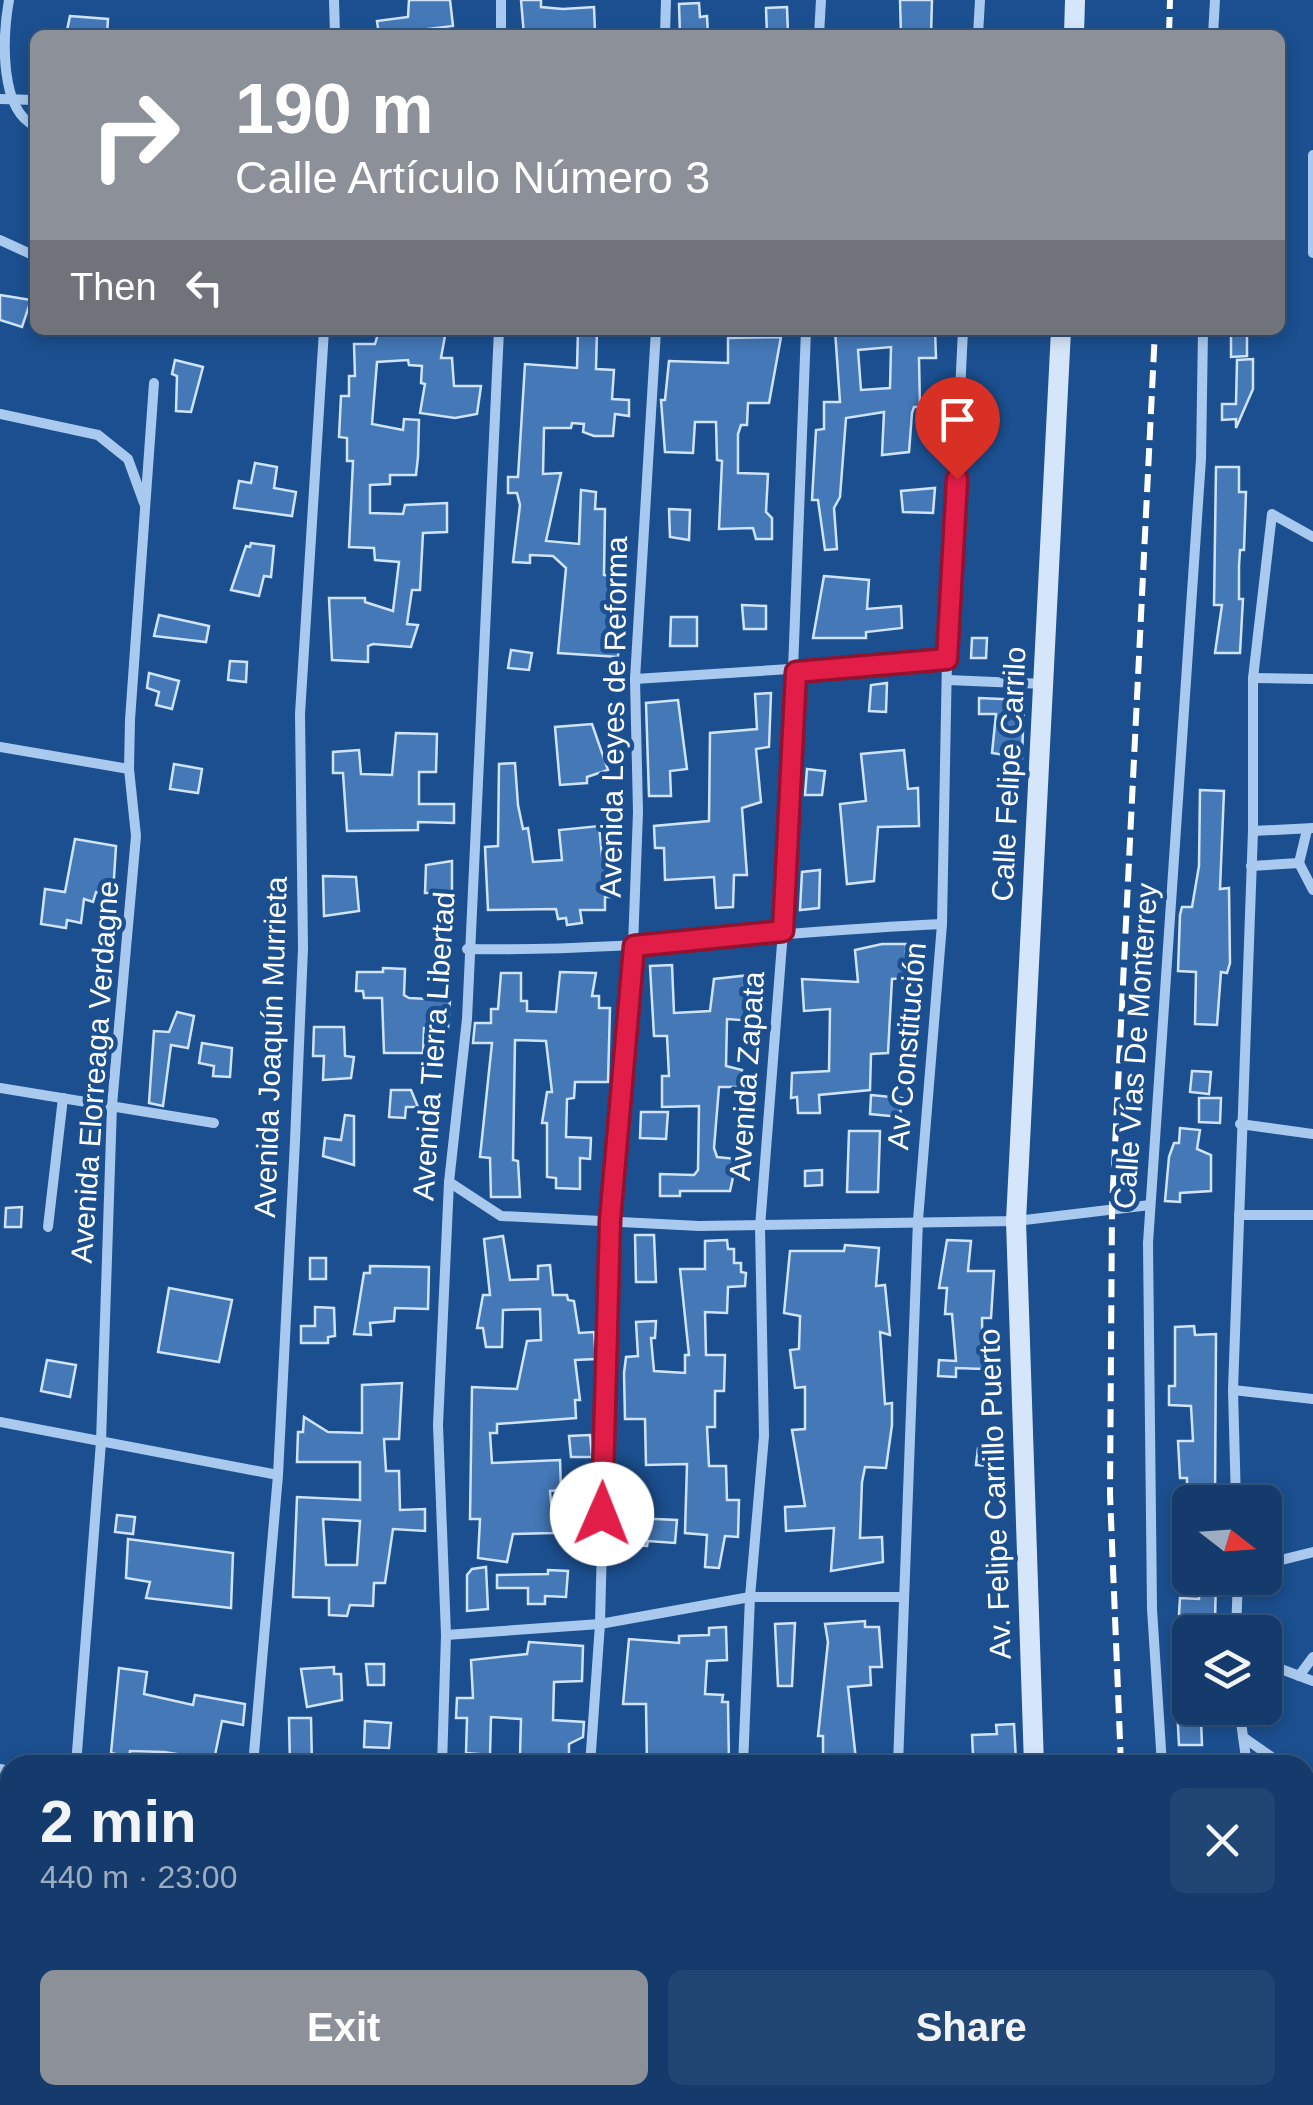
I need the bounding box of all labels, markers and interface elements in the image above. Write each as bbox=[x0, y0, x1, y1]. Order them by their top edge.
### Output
icon: right bbox=[70, 70, 200, 200]
text: 190 m bbox=[235, 70, 433, 148]
text: Calle Artículo Número 3 bbox=[235, 152, 710, 203]
icon: left bbox=[177, 260, 232, 315]
text: Then bbox=[70, 266, 157, 308]
pin bbox=[915, 377, 1000, 480]
icon: arrive bbox=[930, 392, 985, 447]
street label: Avenida Leyes de Reforma bbox=[594, 536, 633, 898]
street label: Calle Felipe Carrilo bbox=[985, 646, 1032, 902]
street label: Avenida Joaquín Murrieta bbox=[248, 876, 293, 1218]
street label: Avenida Elorreaga Verdagne bbox=[65, 880, 124, 1264]
street label: Calle Vías De Monterrey bbox=[1108, 882, 1163, 1210]
street label: Avenida Tierra Libertad bbox=[406, 890, 461, 1202]
street label: Av Constitución bbox=[881, 941, 932, 1151]
street label: Avenida Zapata bbox=[723, 970, 770, 1182]
street label: Av. Felipe Carrillo Puerto bbox=[972, 1328, 1017, 1660]
position arrow bbox=[550, 1462, 654, 1566]
north arrow bbox=[1172, 1485, 1282, 1595]
map controls bbox=[1172, 1485, 1282, 1725]
button: layers bbox=[1172, 1615, 1282, 1725]
text: 2 min bbox=[40, 1788, 197, 1855]
button: close bbox=[1170, 1788, 1275, 1893]
text: 440 m · 23:00 bbox=[40, 1859, 237, 1895]
button: Exit bbox=[40, 1970, 648, 2085]
button: Share bbox=[668, 1970, 1275, 2085]

